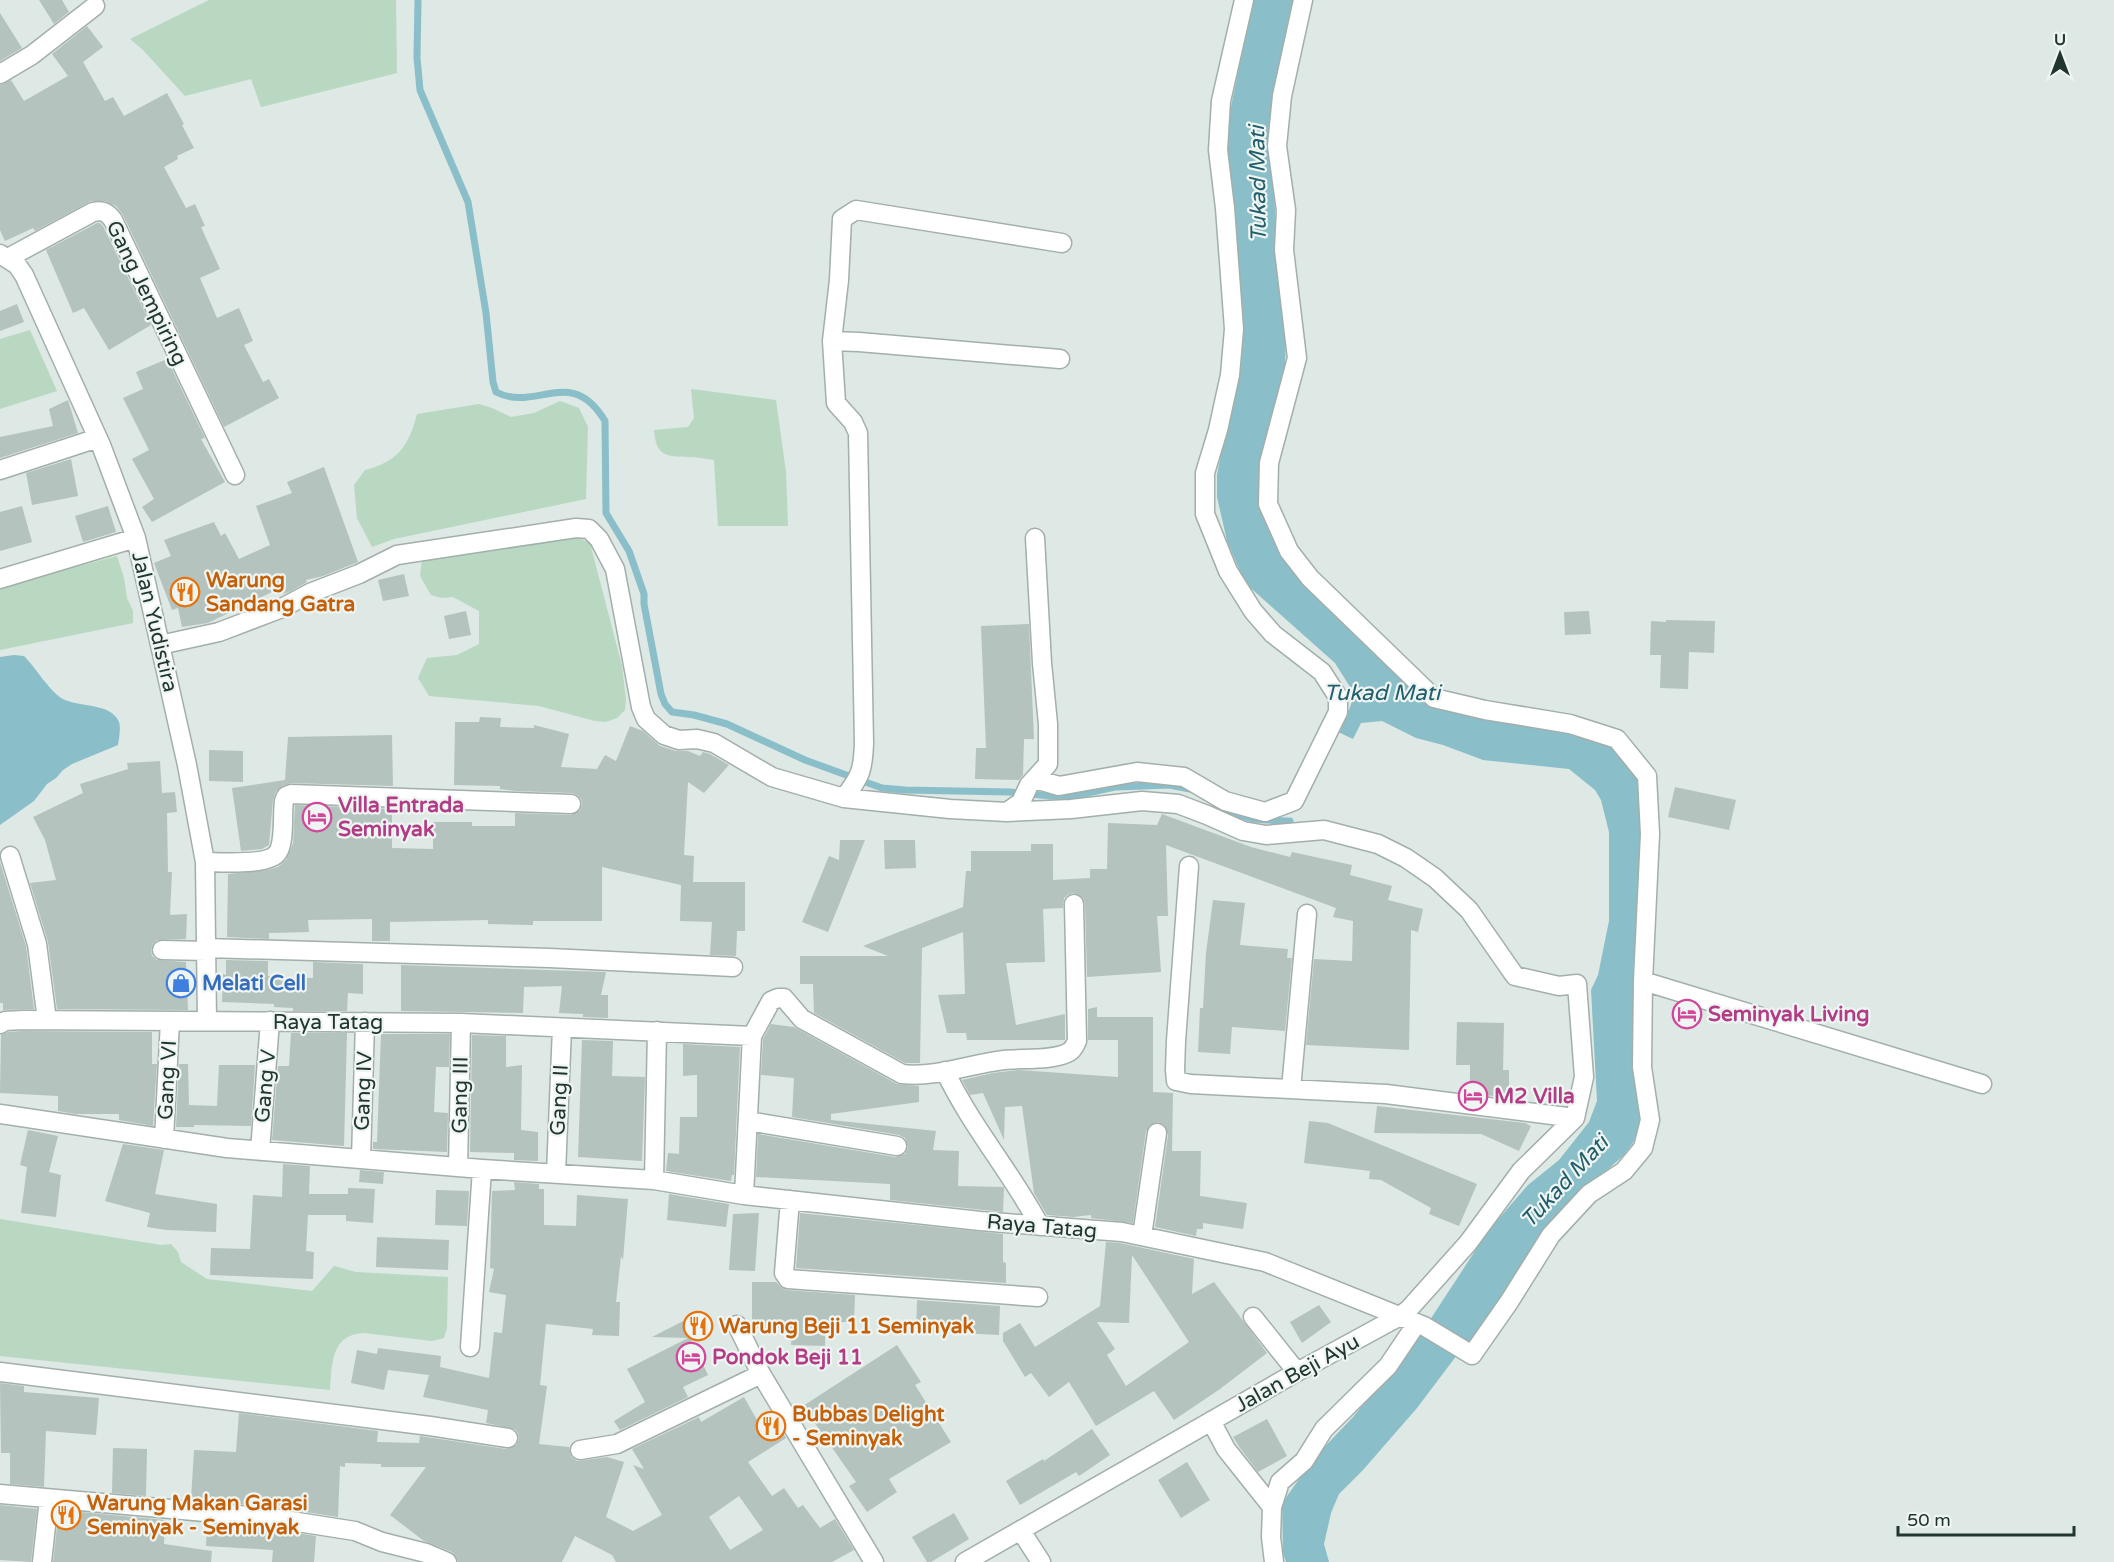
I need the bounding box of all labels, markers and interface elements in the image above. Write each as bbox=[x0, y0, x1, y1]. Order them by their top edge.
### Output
north arrow bbox=[2030, 24, 2090, 84]
text: U bbox=[2054, 30, 2066, 50]
water label: Tukad Mati bbox=[1244, 123, 1272, 242]
street label: Gang Jempiring bbox=[101, 217, 192, 370]
street label: Jalan Yudistira bbox=[126, 550, 183, 695]
place label: Warung Sandang Gatra bbox=[206, 568, 355, 617]
restaurant icon: Warung Sandang Gatra bbox=[169, 576, 201, 608]
water label: Tukad Mati bbox=[1324, 680, 1443, 706]
place label: Villa Entrada Seminyak bbox=[338, 793, 464, 842]
hotel icon: Villa Entrada Seminyak bbox=[301, 801, 333, 833]
shop icon: Melati Cell bbox=[165, 967, 197, 999]
place label: Melati Cell bbox=[202, 971, 306, 996]
hotel icon: Seminyak Living bbox=[1671, 998, 1703, 1030]
place label: Seminyak Living bbox=[1708, 1002, 1870, 1027]
street label: Raya Tatag bbox=[273, 1010, 383, 1035]
street label: Gang VI bbox=[153, 1040, 182, 1121]
street label: Gang V bbox=[250, 1048, 281, 1124]
street label: Gang IV bbox=[350, 1050, 377, 1131]
street label: Gang III bbox=[447, 1056, 474, 1134]
street label: Gang II bbox=[545, 1064, 574, 1136]
hotel icon: M2 Villa bbox=[1457, 1080, 1489, 1112]
place label: M2 Villa bbox=[1494, 1084, 1575, 1109]
water label: Tukad Mati bbox=[1516, 1128, 1616, 1233]
street label: Raya Tatag bbox=[986, 1209, 1098, 1244]
restaurant icon: Warung Beji 11 Seminyak bbox=[682, 1310, 714, 1342]
place label: Warung Beji 11 Seminyak bbox=[719, 1314, 975, 1339]
street label: Jalan Beji Ayu bbox=[1231, 1329, 1364, 1418]
hotel icon: Pondok Beji 11 bbox=[675, 1341, 707, 1373]
place label: Pondok Beji 11 bbox=[712, 1345, 863, 1370]
place label: Bubbas Delight - Seminyak bbox=[792, 1402, 945, 1451]
restaurant icon: Bubbas Delight - Seminyak bbox=[755, 1410, 787, 1442]
place label: Warung Makan Garasi Seminyak - Seminyak bbox=[87, 1491, 308, 1540]
restaurant icon: Warung Makan Garasi Seminyak - Seminyak bbox=[50, 1499, 82, 1531]
scale bar bbox=[1898, 1499, 2074, 1537]
text: 50 m bbox=[1907, 1509, 1951, 1531]

